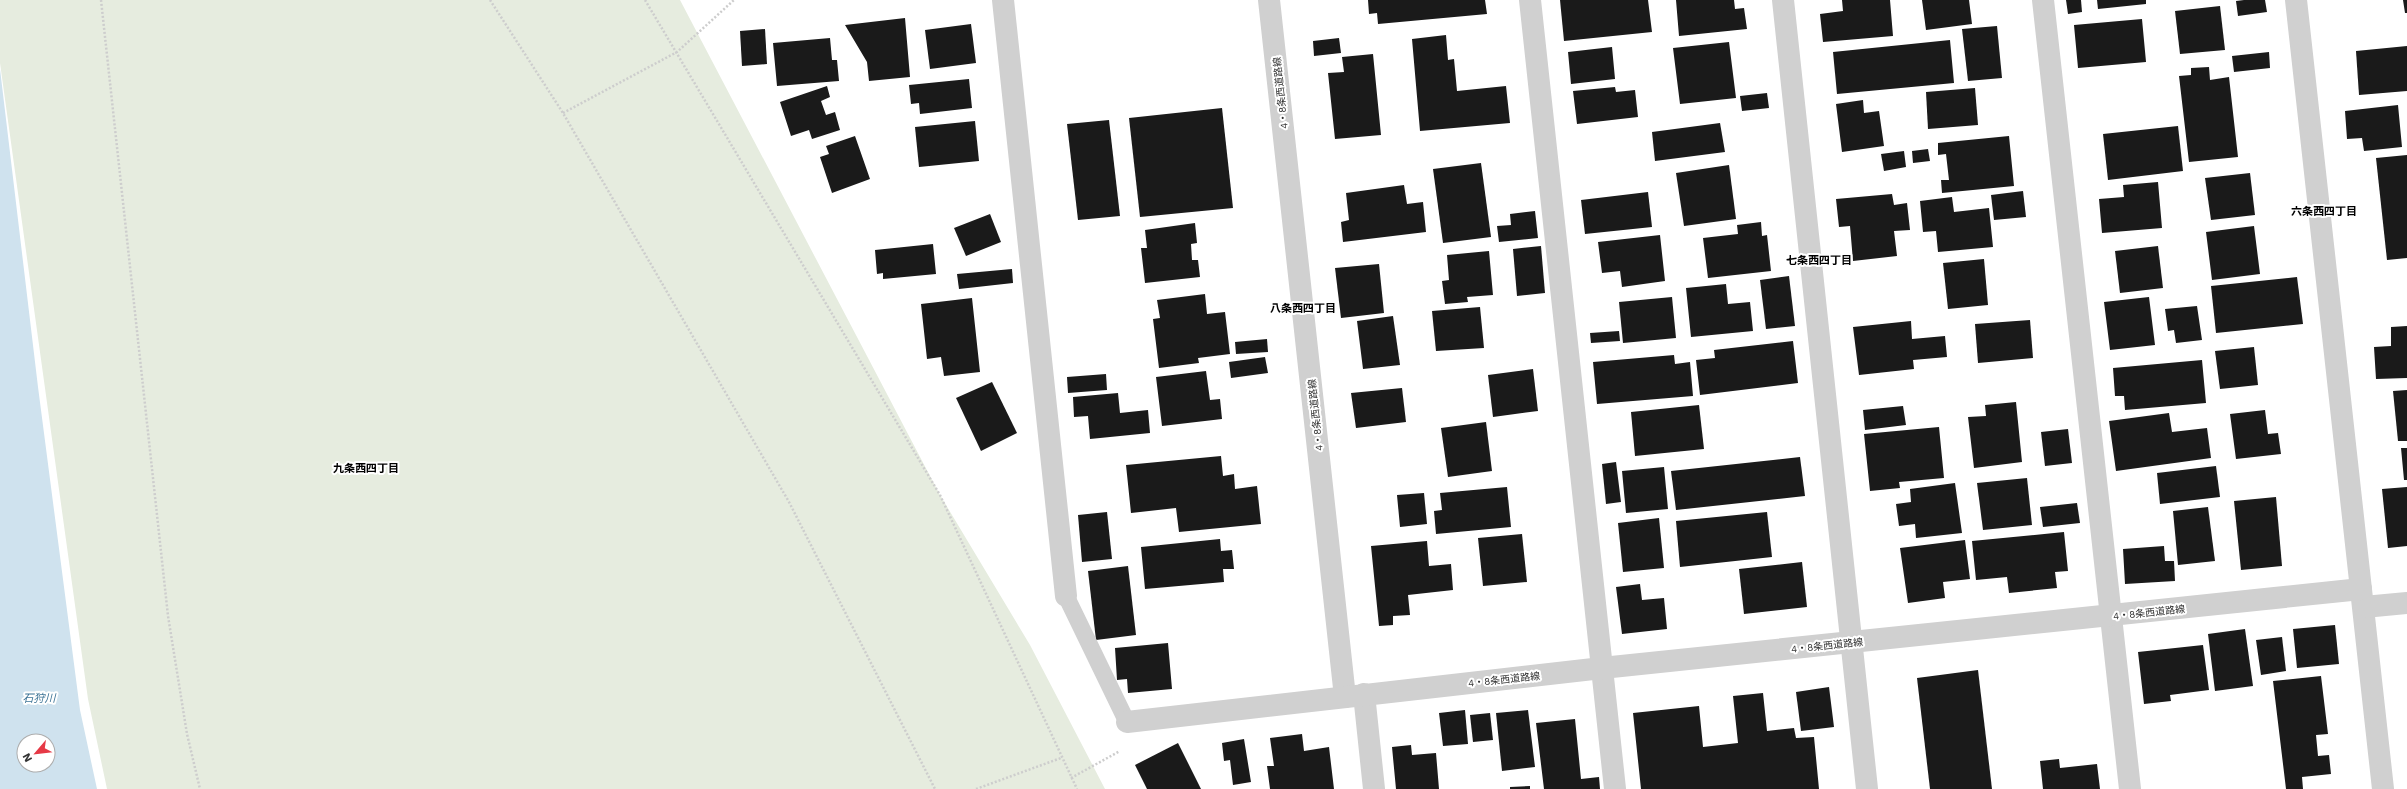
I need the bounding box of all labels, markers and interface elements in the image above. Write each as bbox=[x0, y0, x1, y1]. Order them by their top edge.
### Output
street label: 4・8条西道路線 bbox=[1271, 56, 1290, 129]
district label: 六条西四丁目 bbox=[2291, 205, 2357, 218]
district label: 七条西四丁目 bbox=[1786, 254, 1852, 267]
district label: 八条西四丁目 bbox=[1270, 302, 1336, 315]
street label: 4・8条西道路線 bbox=[1306, 378, 1325, 451]
district label: 九条西四丁目 bbox=[333, 462, 399, 475]
street label: 4・8条西道路線 bbox=[2113, 603, 2186, 622]
street label: 4・8条西道路線 bbox=[1791, 636, 1864, 655]
street label: 4・8条西道路線 bbox=[1468, 670, 1541, 689]
water label: 石狩川 bbox=[23, 692, 56, 705]
north arrow bbox=[16, 733, 56, 773]
text: N bbox=[20, 751, 35, 764]

